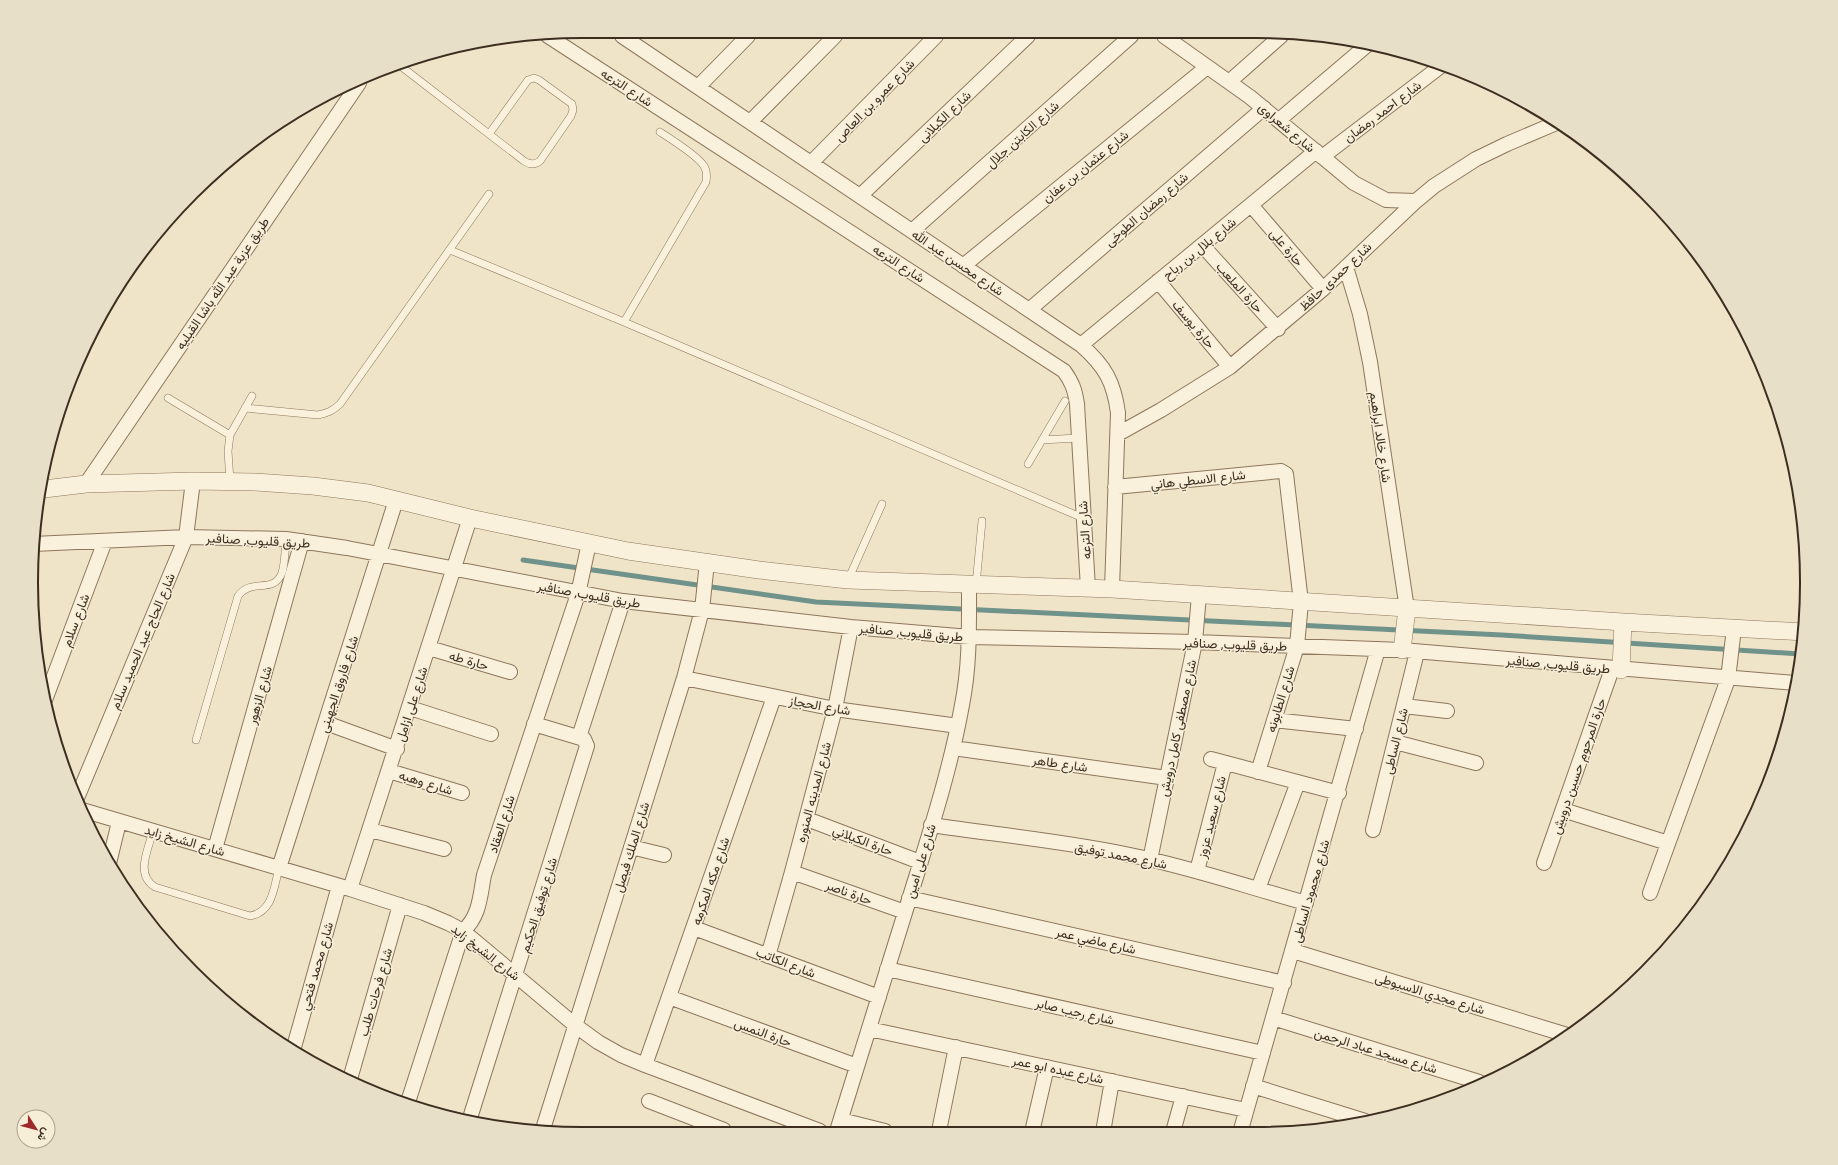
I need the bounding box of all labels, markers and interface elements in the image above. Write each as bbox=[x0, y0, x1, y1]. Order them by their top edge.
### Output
street label: شارع عمرو بن العاص bbox=[831, 55, 920, 147]
street label: شارع الترعه bbox=[596, 64, 656, 113]
street label: شارع احمد رمضان bbox=[1340, 77, 1426, 149]
street label: شارع الكيلانى bbox=[914, 87, 977, 148]
street label: شارع الكابتن جلال bbox=[982, 97, 1064, 174]
street label: شارع شعراوى bbox=[1253, 99, 1319, 159]
street label: شارع عثمان بن عفان bbox=[1039, 126, 1134, 209]
street label: شارع رمضان الطوخى bbox=[1101, 168, 1194, 253]
street label: شارع بلال بن رباح bbox=[1159, 213, 1241, 286]
street label: طريق عزبة عبد الله باشا القبليه bbox=[172, 214, 276, 354]
street label: شارع محسن عبد الله bbox=[907, 225, 1007, 302]
street label: حارة على bbox=[1264, 225, 1308, 272]
street label: شارع حمدى حافظ bbox=[1295, 238, 1377, 317]
street label: شارع الترعه bbox=[868, 240, 928, 289]
street label: حارة الملعب bbox=[1210, 258, 1267, 319]
street label: حارة يوسف bbox=[1166, 297, 1219, 354]
street label: شارع خالد ابراهيم bbox=[1363, 390, 1395, 484]
street label: شارع الاسطي هاني bbox=[1150, 466, 1247, 496]
street label: شارع الترعه bbox=[1074, 500, 1098, 560]
street label: طريق قليوب, صنافير bbox=[204, 529, 311, 555]
street label: شارع الحاج عبد الحميد سلام bbox=[106, 570, 182, 713]
street label: طريق قليوب, صنافير bbox=[534, 577, 642, 615]
street label: شارع سلام bbox=[58, 591, 96, 650]
street label: طريق قليوب, صنافير bbox=[857, 619, 964, 649]
street label: شارع فاروق الجهينى bbox=[315, 633, 365, 736]
street label: طريق قليوب, صنافير bbox=[1181, 634, 1288, 658]
street label: حارة طه bbox=[446, 647, 491, 677]
street label: طريق قليوب, صنافير bbox=[1504, 651, 1611, 681]
street label: شارع مصطفى كامل درويش bbox=[1155, 658, 1203, 799]
street label: شارع الزهور bbox=[243, 664, 279, 728]
street label: شارع الطابونه bbox=[1262, 664, 1302, 735]
street label: شارع على ازامل bbox=[391, 665, 434, 745]
street label: شارع الحجاز bbox=[786, 692, 852, 722]
street label: حارة المرحوم حسين درويش bbox=[1547, 695, 1613, 838]
street label: شارع الساطى bbox=[1379, 706, 1415, 777]
street label: شارع المدينه المنوره bbox=[792, 740, 838, 845]
street label: شارع طاهر bbox=[1030, 751, 1089, 779]
street label: شارع وهبه bbox=[396, 766, 455, 802]
street label: شارع سعيد عزوز bbox=[1193, 774, 1233, 862]
street label: شارع العقاد bbox=[484, 793, 522, 856]
street label: شارع الملك فيصل bbox=[610, 800, 656, 895]
street label: شارع الشيخ زايد bbox=[142, 821, 227, 863]
street label: حارة الكيلاني bbox=[829, 821, 896, 863]
street label: شارع على امين bbox=[901, 822, 943, 901]
street label: شارع مكه المكرمه bbox=[687, 835, 736, 928]
street label: شارع محمد توفيق bbox=[1073, 838, 1169, 876]
street label: شارع محمود الساطى bbox=[1288, 838, 1336, 945]
street label: شارع توفيق الحكيم bbox=[516, 855, 564, 956]
street label: حارة ناصر bbox=[821, 876, 875, 912]
street label: شارع محمد فتحي bbox=[296, 920, 340, 1013]
street label: شارع الشيخ زايد bbox=[446, 920, 524, 987]
street label: شارع ماضي عمر bbox=[1052, 923, 1138, 961]
street label: شارع الكاتب bbox=[753, 943, 818, 984]
street label: شارع فرحات طلب bbox=[355, 946, 399, 1039]
street label: شارع مجدي الاسيوطى bbox=[1372, 969, 1487, 1021]
street label: شارع رجب صابر bbox=[1032, 994, 1116, 1032]
street label: حارة النمس bbox=[731, 1014, 794, 1054]
street label: شارع مسجد عباد الرحمن bbox=[1312, 1024, 1439, 1080]
street label: شارع عبده ابو عمر bbox=[1009, 1051, 1105, 1090]
north arrow bbox=[16, 1109, 56, 1149]
text: ش bbox=[32, 1124, 54, 1144]

